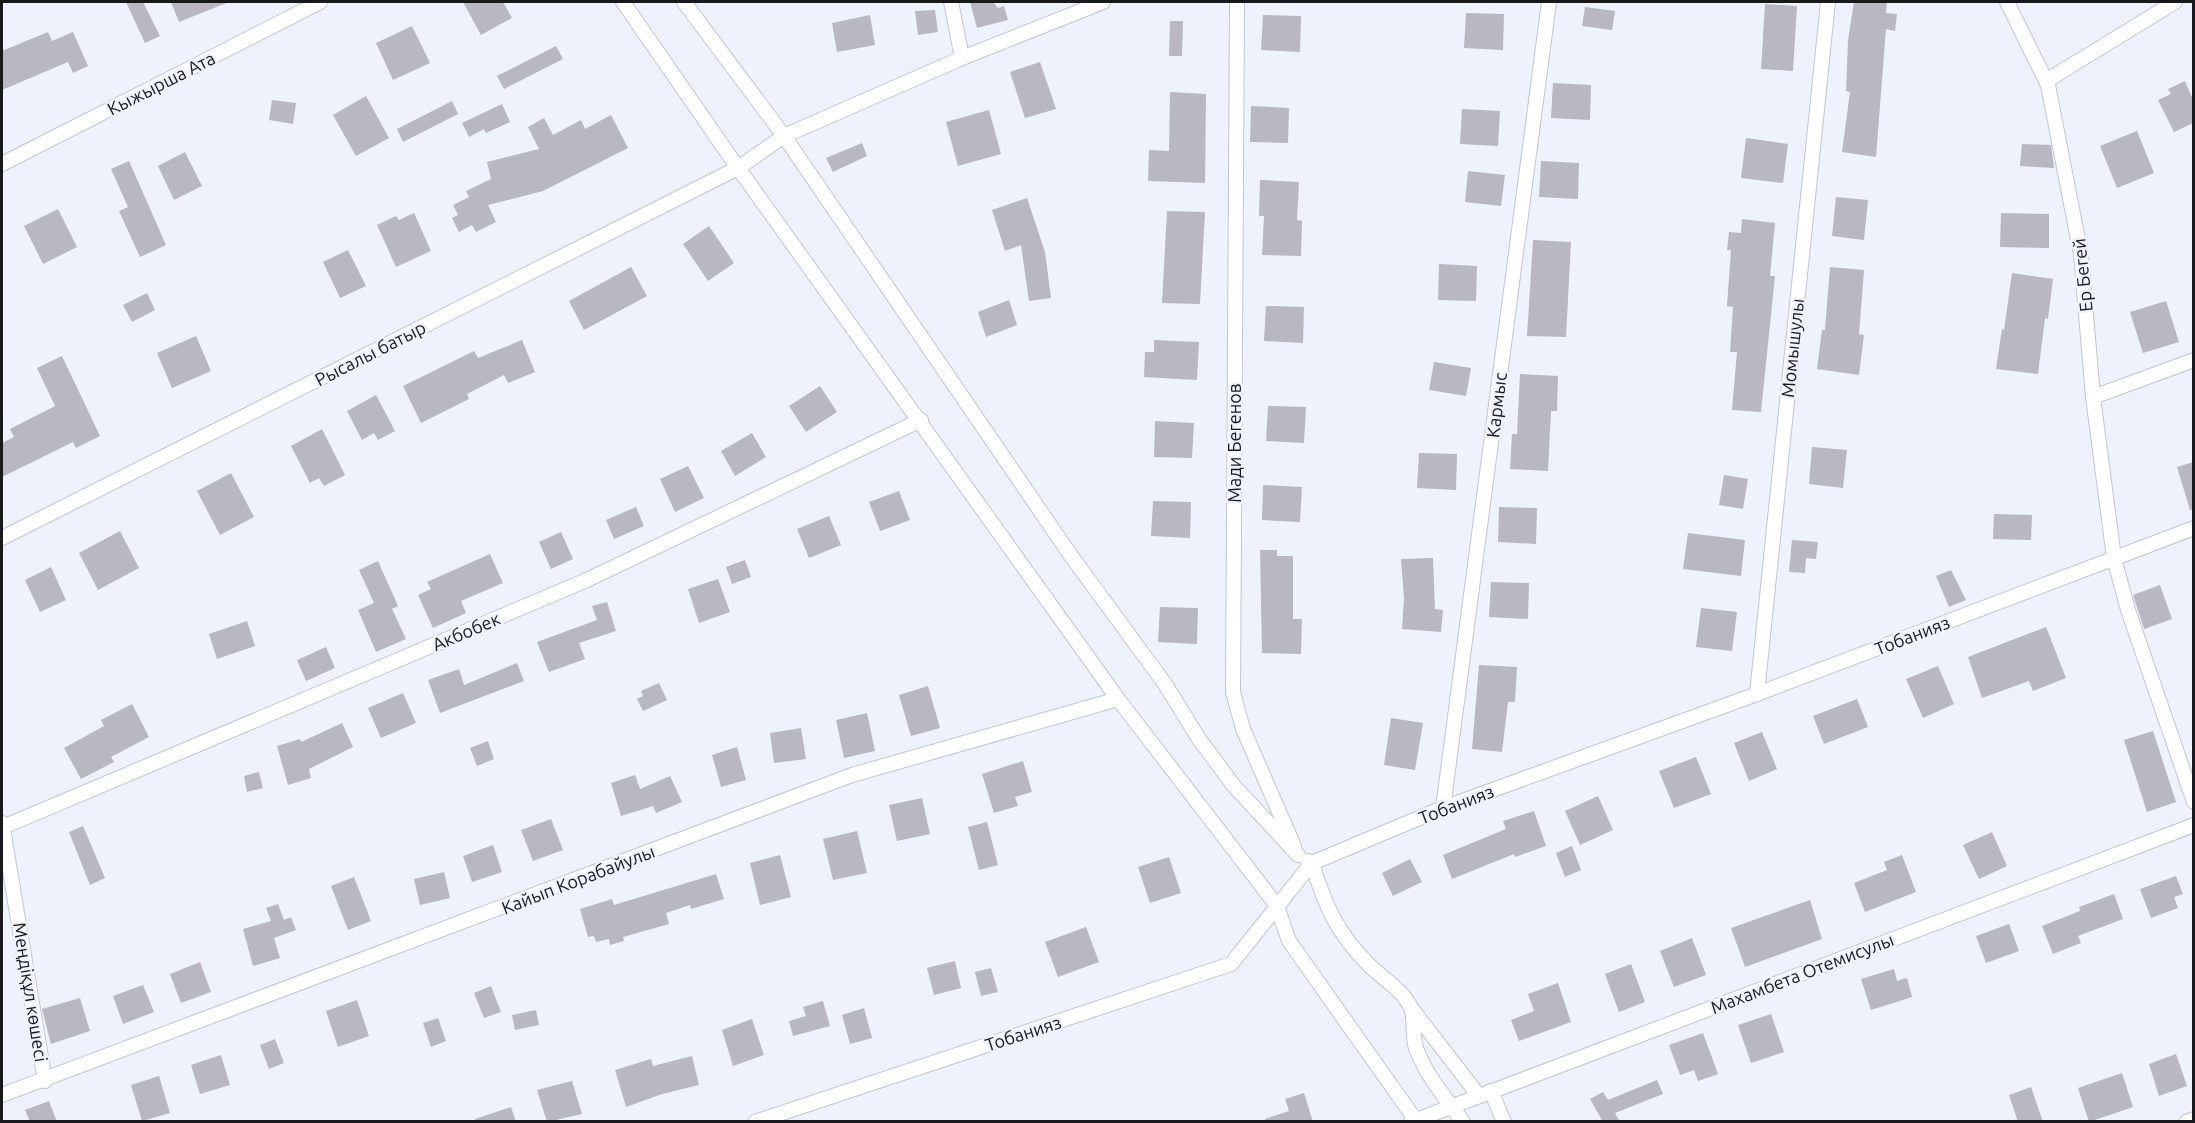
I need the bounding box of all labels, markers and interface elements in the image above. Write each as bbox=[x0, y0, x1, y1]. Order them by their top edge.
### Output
street label: Кыжырша Ата bbox=[104, 47, 218, 119]
street label: Ер Бегей bbox=[2068, 237, 2096, 313]
street label: Момышулы bbox=[1777, 297, 1807, 399]
street label: Рысалы батыр bbox=[311, 317, 429, 389]
street label: Кармыс bbox=[1482, 371, 1510, 439]
street label: Мади Бегенов bbox=[1224, 383, 1244, 503]
street label: Акбобек bbox=[429, 608, 503, 654]
street label: Тобанияз bbox=[1872, 612, 1952, 658]
street label: Тобанияз bbox=[1416, 781, 1496, 827]
street label: Кайып Корабайулы bbox=[499, 841, 657, 917]
street label: Меңдіқұл көшесі bbox=[10, 921, 52, 1063]
street label: Махамбета Отемисулы bbox=[1708, 929, 1896, 1017]
street label: Тобанияз bbox=[982, 1011, 1064, 1055]

